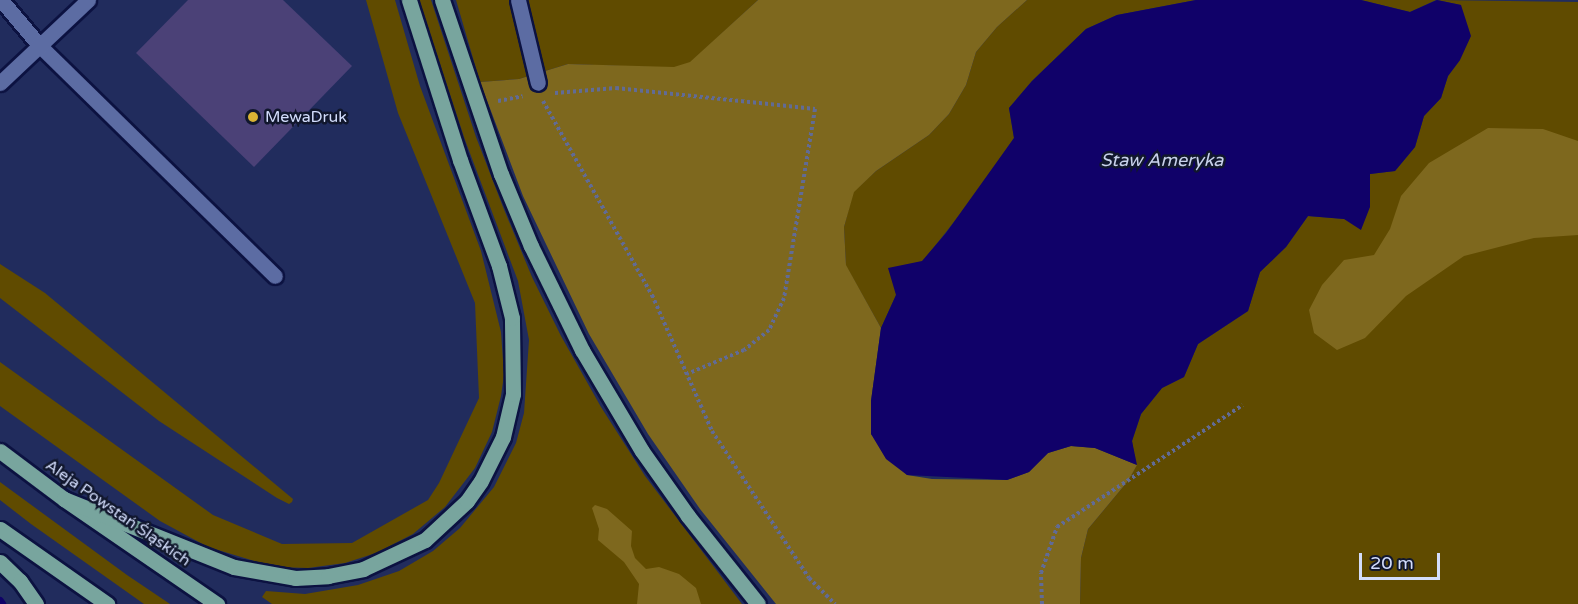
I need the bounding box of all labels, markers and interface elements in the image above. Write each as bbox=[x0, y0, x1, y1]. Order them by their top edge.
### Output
place label: MewaDruk bbox=[265, 107, 347, 127]
marker: MewaDruk bbox=[246, 110, 260, 124]
water label: Staw Ameryka bbox=[1101, 149, 1223, 171]
street label: Aleja Powstań Śląskich bbox=[42, 456, 194, 570]
scale bar bbox=[1362, 541, 1443, 579]
text: 20 m bbox=[1370, 552, 1414, 574]

